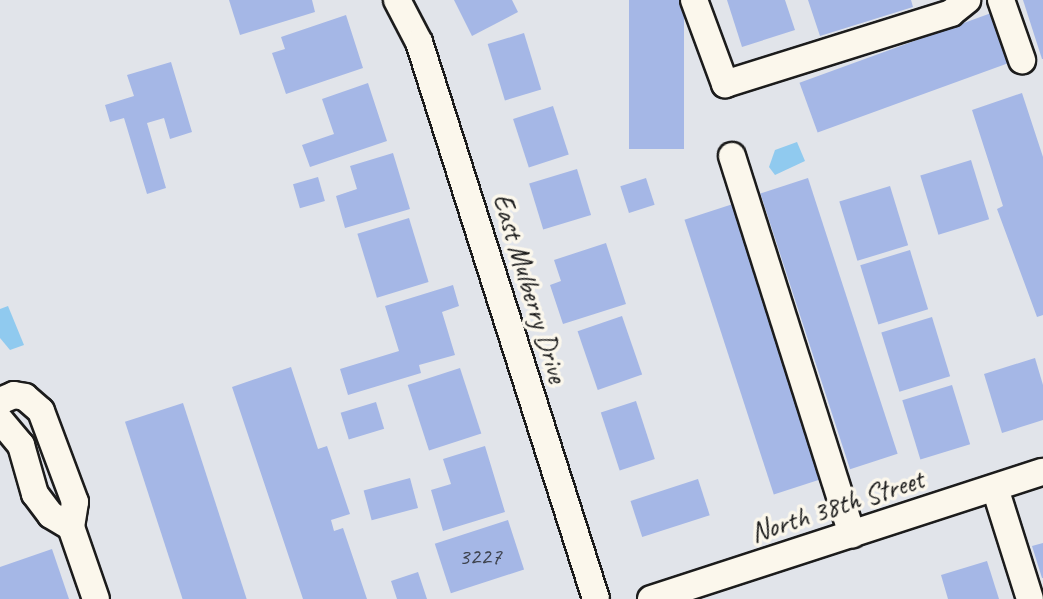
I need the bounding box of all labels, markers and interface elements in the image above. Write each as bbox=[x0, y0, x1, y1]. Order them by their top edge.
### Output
street label: East Mulberry Drive bbox=[485, 189, 575, 387]
street label: North 38th Street bbox=[746, 462, 928, 550]
house number: 3227 bbox=[458, 543, 502, 571]

